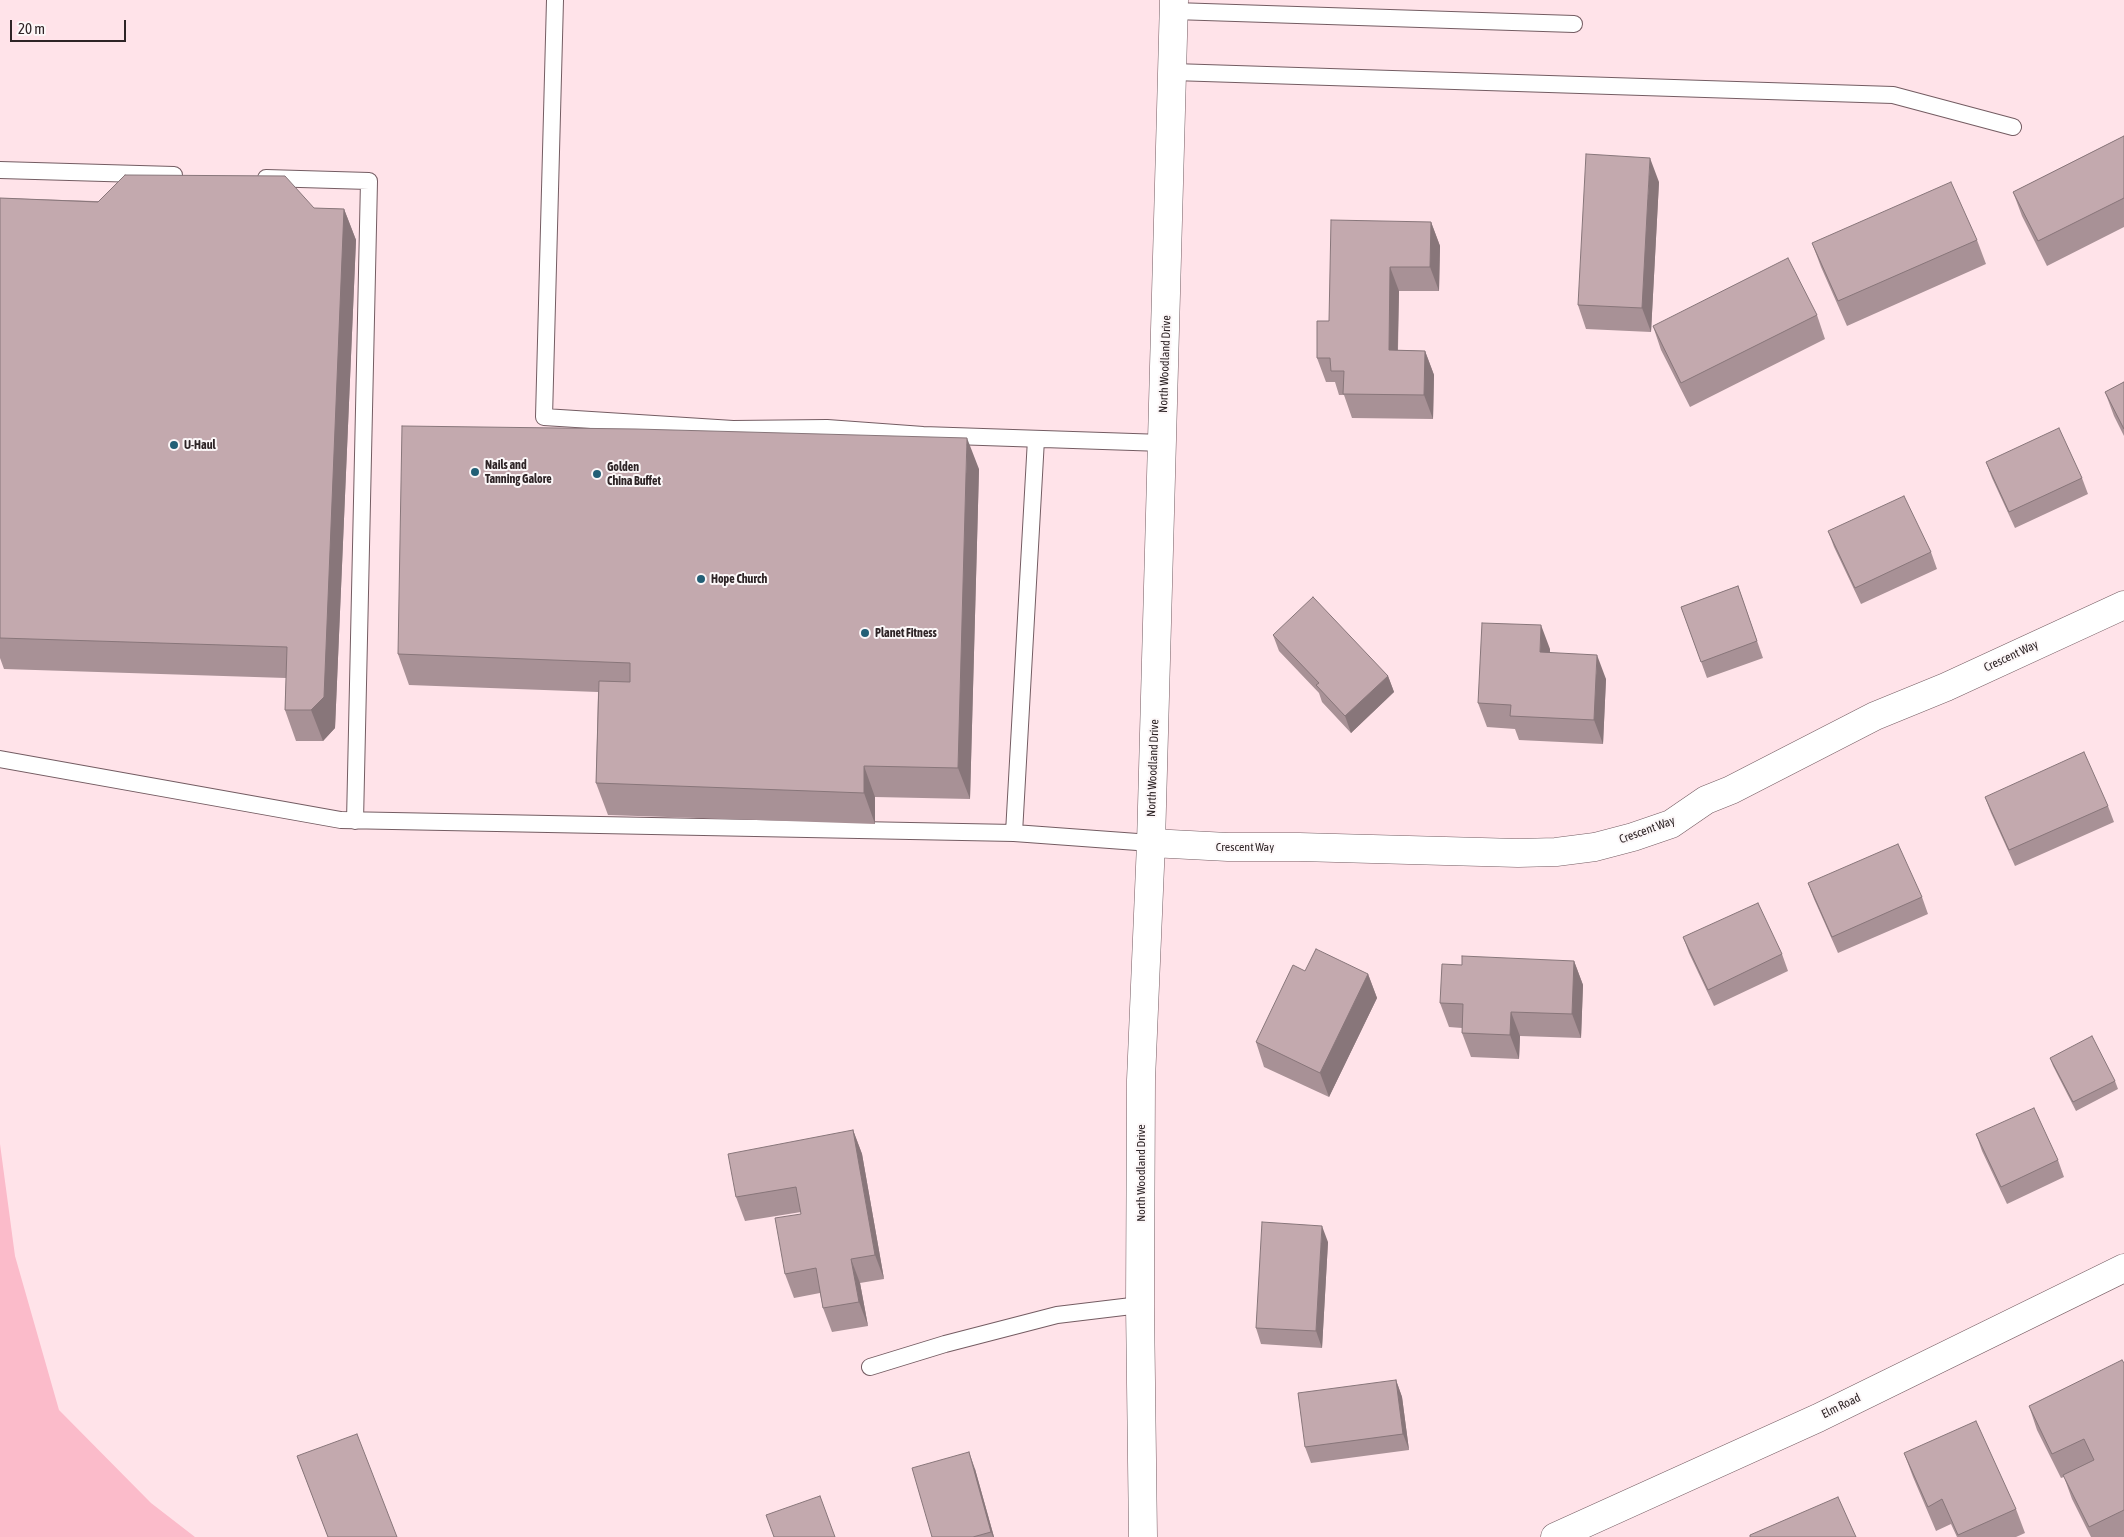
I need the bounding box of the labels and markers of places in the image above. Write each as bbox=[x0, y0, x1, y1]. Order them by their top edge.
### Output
place label: U-Haul bbox=[184, 438, 216, 452]
marker: U-Haul bbox=[168, 439, 180, 451]
place label: Nails and Tanning Galore bbox=[485, 458, 552, 486]
place label: Golden China Buffet bbox=[607, 460, 661, 488]
marker: Nails and Tanning Galore bbox=[469, 466, 481, 478]
marker: Golden China Buffet bbox=[591, 468, 603, 480]
place label: Hope Church bbox=[711, 572, 767, 586]
marker: Hope Church bbox=[695, 573, 707, 585]
place label: Planet Fitness bbox=[875, 626, 937, 640]
marker: Planet Fitness bbox=[859, 627, 871, 639]

